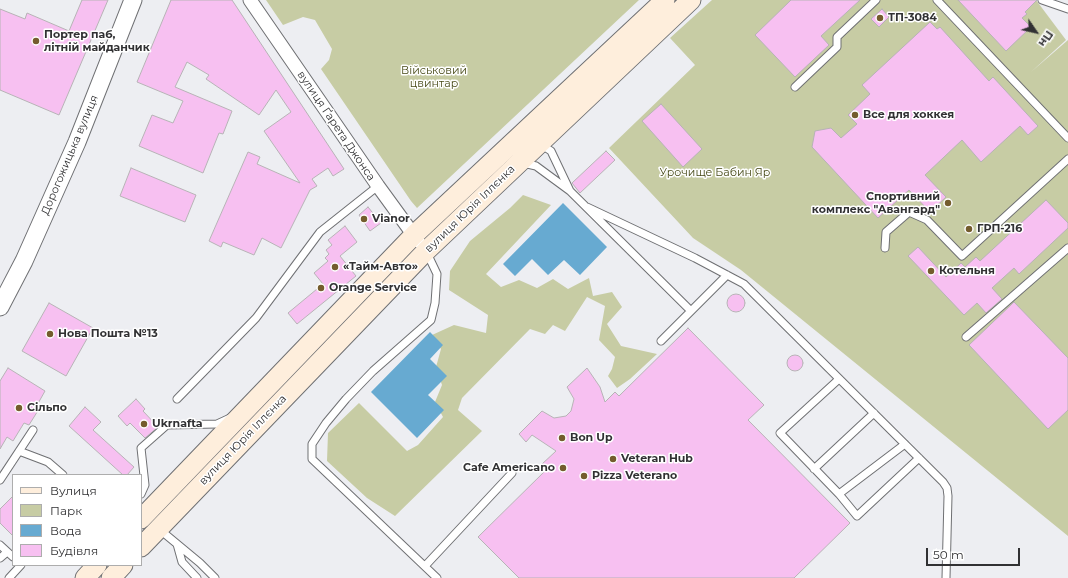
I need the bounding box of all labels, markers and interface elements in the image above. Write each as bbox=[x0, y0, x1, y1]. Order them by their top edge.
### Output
place label: ТП-3084 bbox=[888, 11, 937, 25]
north arrow bbox=[1016, 12, 1056, 52]
marker: ТП-3084 bbox=[875, 13, 885, 23]
place label: Портер паб, літній майданчик bbox=[44, 28, 150, 54]
text: Пн bbox=[1036, 28, 1056, 49]
marker: Портер паб, літній майданчик bbox=[31, 36, 41, 46]
park label: Військовий цвинтар bbox=[401, 64, 467, 90]
street label: вулиця Ґарета Джонса bbox=[294, 69, 378, 183]
street label: Дорогожицька вулиця bbox=[39, 93, 101, 217]
place label: Все для хоккея bbox=[863, 108, 954, 122]
marker: Все для хоккея bbox=[850, 110, 860, 120]
street label: вулиця Юрія Іллєнка bbox=[422, 163, 518, 255]
park label: Урочище Бабин Яр bbox=[660, 166, 770, 180]
place label: Спортивний комплекс "Авангард" bbox=[812, 190, 940, 216]
marker: Спортивний комплекс "Авангард" bbox=[943, 198, 953, 208]
place label: Vianor bbox=[372, 212, 410, 226]
marker: Vianor bbox=[359, 214, 369, 224]
place label: ГРП-216 bbox=[977, 222, 1022, 236]
marker: ГРП-216 bbox=[964, 224, 974, 234]
place label: «Тайм-Авто» bbox=[343, 260, 418, 274]
marker: «Тайм-Авто» bbox=[330, 262, 340, 272]
place label: Котельня bbox=[939, 264, 995, 278]
marker: Котельня bbox=[926, 266, 936, 276]
place label: Orange Service bbox=[329, 281, 417, 295]
marker: Orange Service bbox=[316, 283, 326, 293]
place label: Нова Пошта №13 bbox=[58, 327, 158, 341]
marker: Нова Пошта №13 bbox=[45, 329, 55, 339]
street label: вулиця Юрія Іллєнка bbox=[197, 392, 289, 488]
place label: Сільпо bbox=[27, 401, 67, 415]
marker: Сільпо bbox=[14, 403, 24, 413]
place label: Ukrnafta bbox=[152, 417, 203, 431]
marker: Ukrnafta bbox=[139, 419, 149, 429]
place label: Bon Up bbox=[570, 431, 613, 445]
marker: Bon Up bbox=[557, 433, 567, 443]
place label: Veteran Hub bbox=[621, 452, 693, 466]
marker: Veteran Hub bbox=[608, 454, 618, 464]
place label: Cafe Americano bbox=[463, 461, 555, 475]
marker: Cafe Americano bbox=[558, 463, 568, 473]
place label: Pizza Veterano bbox=[592, 469, 677, 483]
marker: Pizza Veterano bbox=[579, 471, 589, 481]
legend bbox=[12, 474, 142, 566]
text: Вулиця bbox=[50, 483, 97, 498]
text: Парк bbox=[50, 503, 82, 518]
text: Вода bbox=[50, 523, 81, 538]
scale bar bbox=[928, 540, 1022, 566]
text: Будівля bbox=[50, 543, 98, 558]
text: 50 m bbox=[933, 547, 964, 562]

